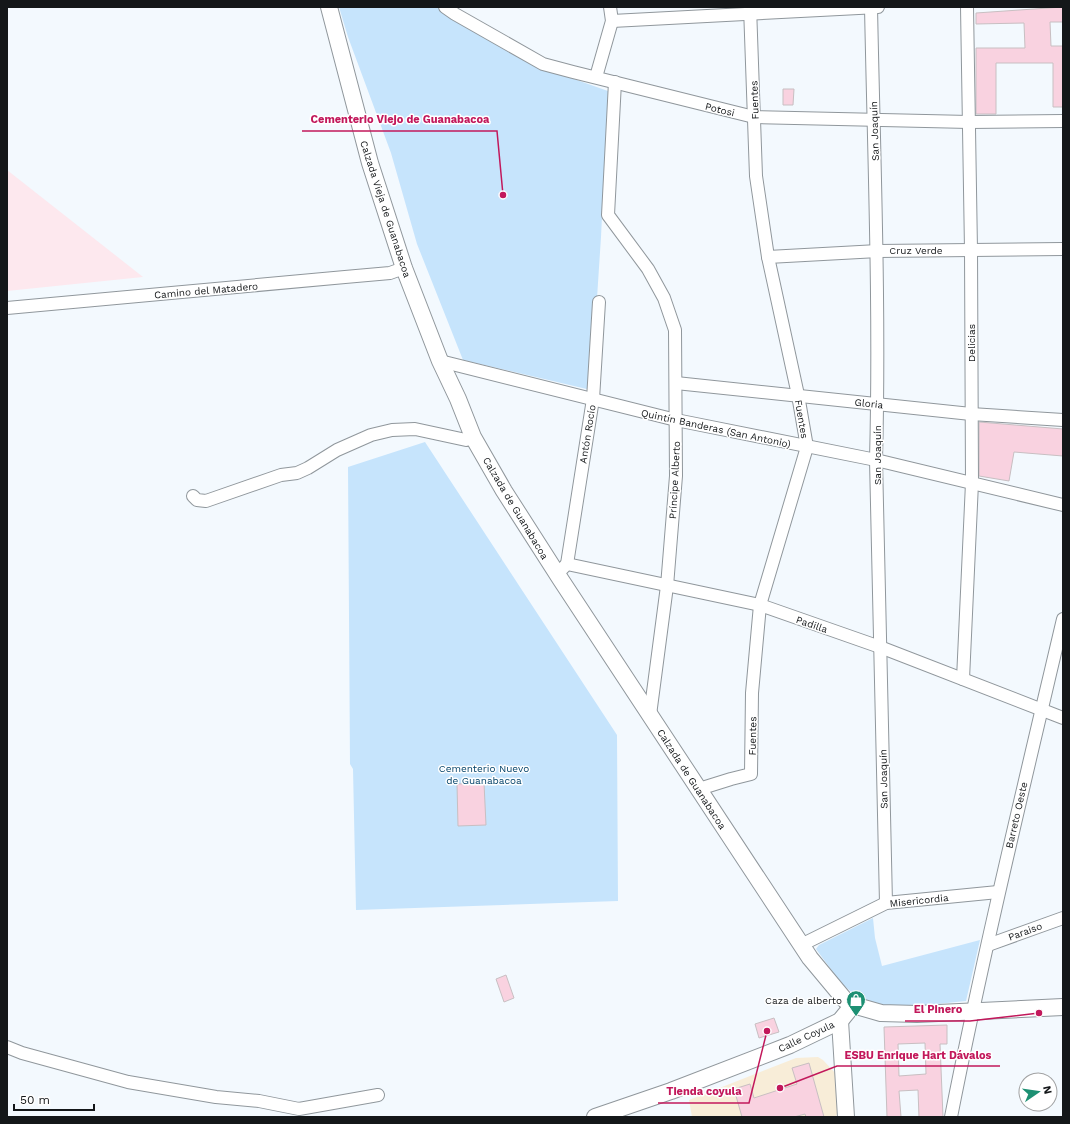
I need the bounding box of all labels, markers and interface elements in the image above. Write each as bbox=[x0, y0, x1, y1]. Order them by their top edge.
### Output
street label: Fuentes bbox=[748, 80, 761, 120]
street label: Potosi bbox=[704, 101, 736, 118]
street label: San Joaquín bbox=[868, 101, 881, 161]
callout: Cementerio Viejo de Guanabacoa bbox=[302, 108, 497, 131]
text: Cementerio Viejo de Guanabacoa bbox=[311, 113, 490, 126]
street label: Calzada Vieja de Guanabacoa bbox=[358, 139, 413, 279]
street label: Cruz Verde bbox=[889, 245, 943, 256]
street label: Camino del Matadero bbox=[154, 280, 258, 301]
street label: Delicias bbox=[966, 324, 977, 362]
street label: Gloria bbox=[854, 397, 884, 411]
street label: Fuentes bbox=[793, 399, 810, 439]
street label: Antón Rocío bbox=[577, 404, 598, 464]
street label: Quintín Banderas (San Antonio) bbox=[640, 407, 792, 450]
street label: San Joaquín bbox=[872, 425, 883, 485]
street label: Príncipe Alberto bbox=[667, 441, 682, 519]
street label: Calzada de Guanabacoa bbox=[481, 455, 551, 562]
street label: Padilla bbox=[795, 614, 829, 635]
street label: Fuentes bbox=[747, 716, 758, 756]
street label: Calzada de Guanabacoa bbox=[655, 727, 728, 832]
street label: San Joaquín bbox=[877, 749, 890, 809]
park label: Cementerio Nuevo de Guanabacoa bbox=[439, 763, 529, 786]
street label: Barreto Oeste bbox=[1003, 781, 1030, 849]
street label: Misericordia bbox=[889, 892, 949, 909]
street label: Paraiso bbox=[1007, 920, 1044, 943]
shop icon: Caza de alberto bbox=[845, 989, 867, 1017]
place label: Caza de alberto bbox=[765, 995, 842, 1006]
callout: El Pinero bbox=[905, 998, 970, 1021]
text: El Pinero bbox=[914, 1003, 963, 1016]
street label: Calle Coyula bbox=[776, 1019, 836, 1054]
callout: ESBU Enrique Hart Dávalos bbox=[837, 1043, 1000, 1066]
text: ESBU Enrique Hart Dávalos bbox=[845, 1049, 992, 1062]
north arrow bbox=[1018, 1072, 1058, 1112]
callout: Tienda coyula bbox=[658, 1080, 749, 1103]
text: N bbox=[1040, 1084, 1055, 1095]
text: Tienda coyula bbox=[666, 1085, 742, 1098]
scale bar bbox=[14, 1086, 94, 1112]
text: 50 m bbox=[20, 1093, 50, 1107]

